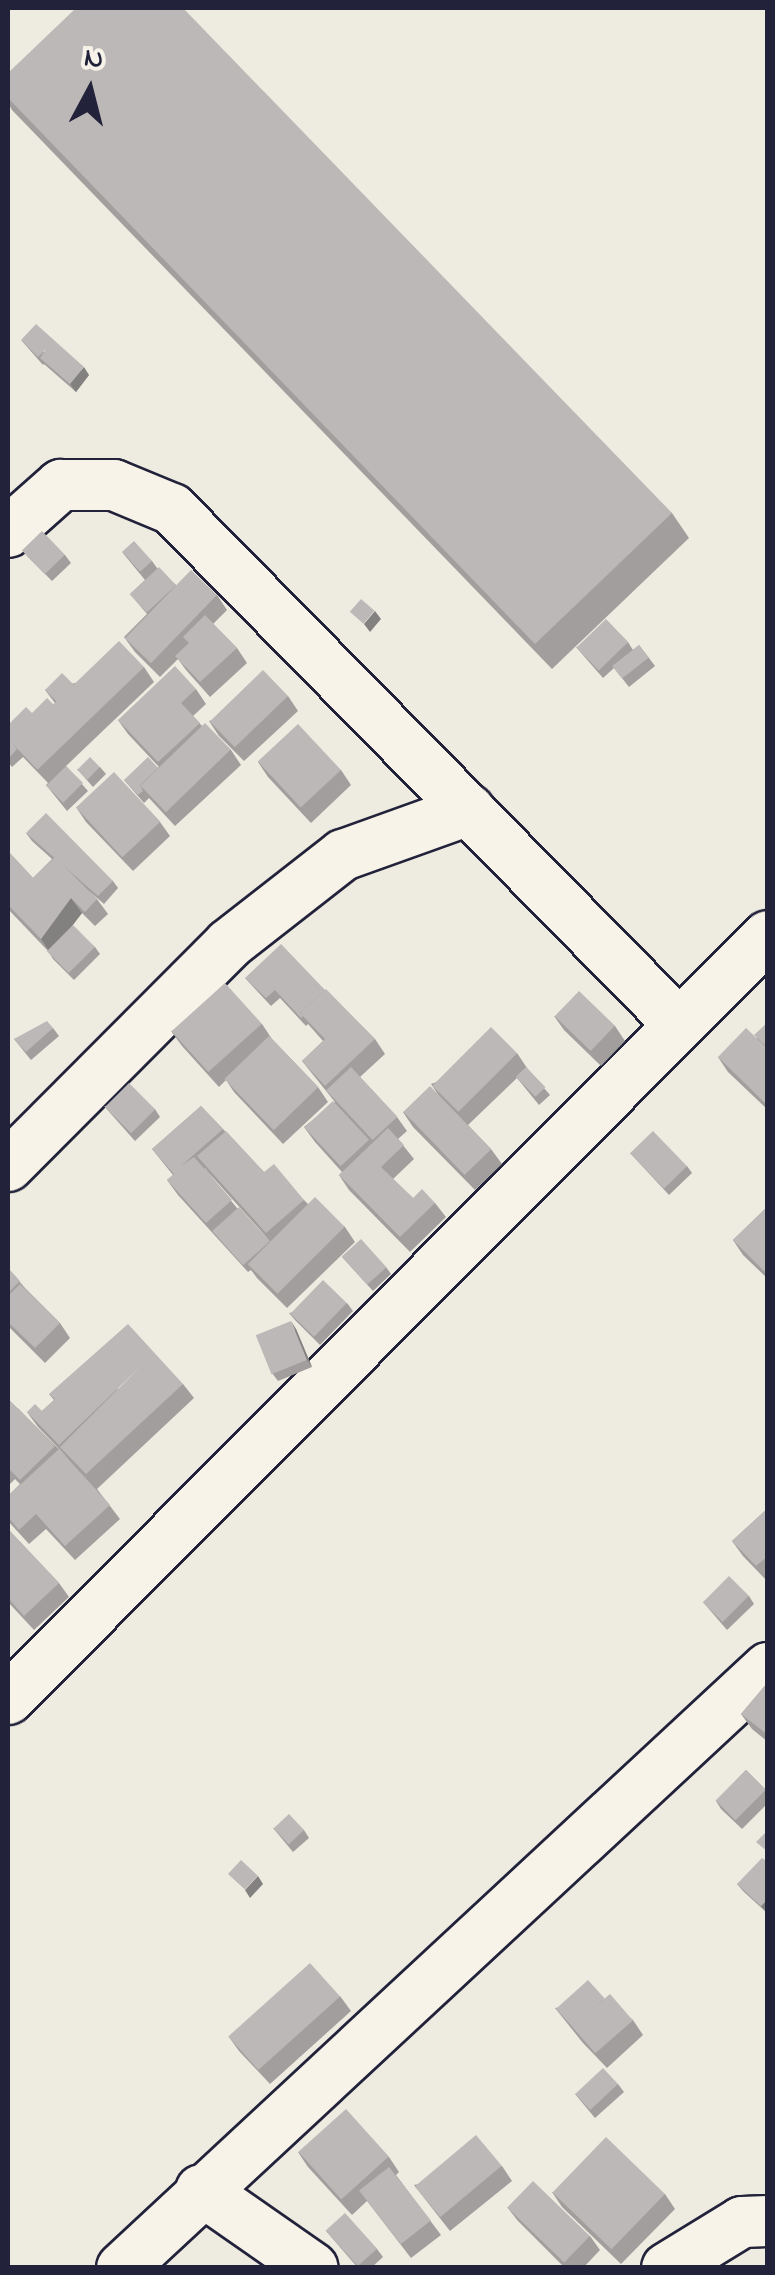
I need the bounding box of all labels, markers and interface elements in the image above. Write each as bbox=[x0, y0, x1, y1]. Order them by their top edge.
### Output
text: N bbox=[82, 38, 106, 81]
north arrow bbox=[40, 40, 140, 140]

